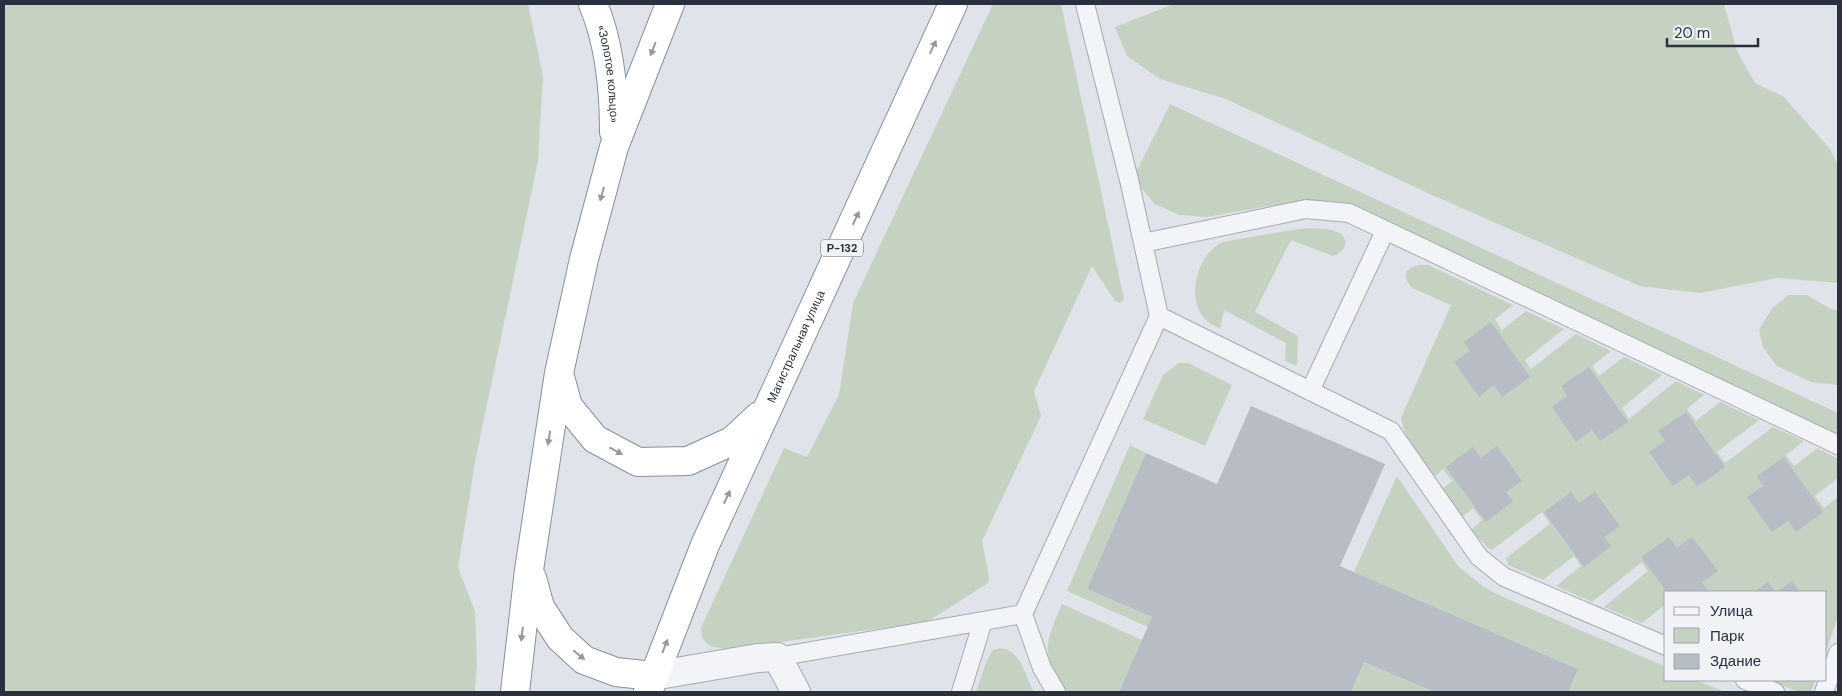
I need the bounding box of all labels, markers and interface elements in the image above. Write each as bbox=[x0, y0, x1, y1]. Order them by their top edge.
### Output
scale bar bbox=[1667, 15, 1758, 47]
street label: «Золотое кольцо» bbox=[593, 23, 622, 123]
text: 20 m bbox=[1674, 23, 1710, 43]
one-way arrow bbox=[930, 40, 938, 54]
one-way arrow bbox=[648, 42, 656, 56]
one-way arrow bbox=[597, 186, 605, 201]
one-way arrow bbox=[852, 211, 860, 225]
road number: Р-132 bbox=[821, 240, 863, 256]
street label: Магистральная улица bbox=[763, 287, 829, 405]
one-way arrow bbox=[545, 431, 553, 447]
one-way arrow bbox=[610, 446, 623, 455]
one-way arrow bbox=[723, 489, 732, 504]
legend bbox=[1664, 591, 1827, 681]
text: Улица bbox=[1710, 601, 1753, 621]
one-way arrow bbox=[518, 626, 526, 642]
text: Парк bbox=[1710, 626, 1744, 646]
one-way arrow bbox=[661, 639, 669, 654]
one-way arrow bbox=[572, 649, 585, 660]
text: Здание bbox=[1710, 651, 1761, 671]

